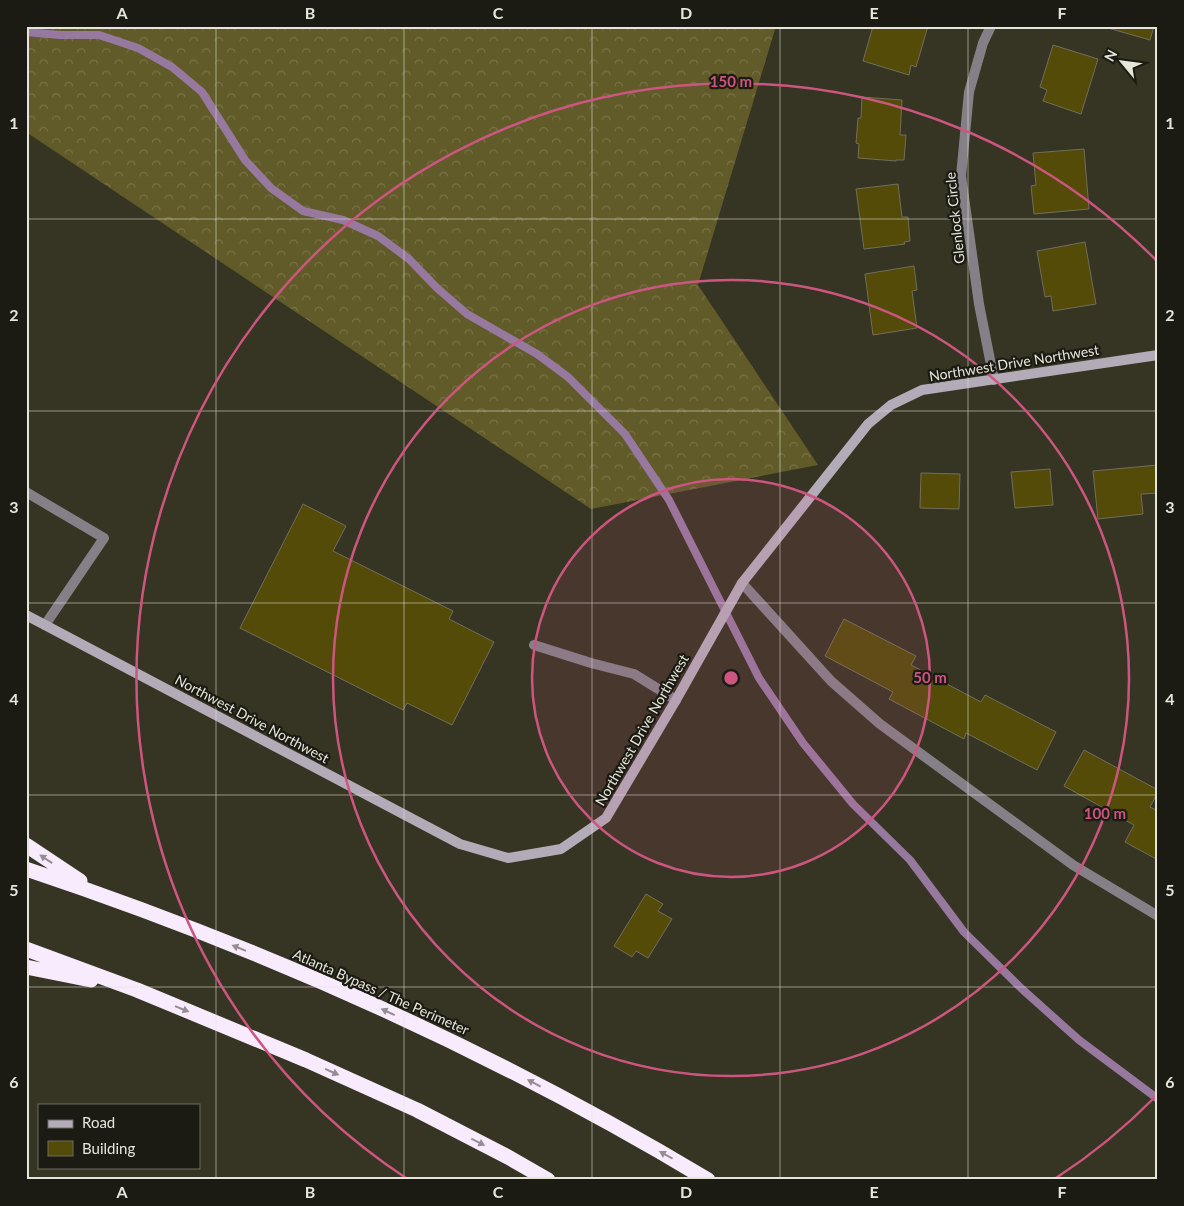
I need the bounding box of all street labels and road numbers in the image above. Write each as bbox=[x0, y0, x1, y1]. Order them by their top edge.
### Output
street label: Glenlock Circle bbox=[941, 171, 968, 265]
street label: Northwest Drive Northwest bbox=[928, 341, 1100, 384]
street label: Northwest Drive Northwest bbox=[591, 651, 692, 808]
street label: Northwest Drive Northwest bbox=[172, 671, 332, 766]
street label: Atlanta Bypass / The Perimeter bbox=[291, 945, 472, 1038]

